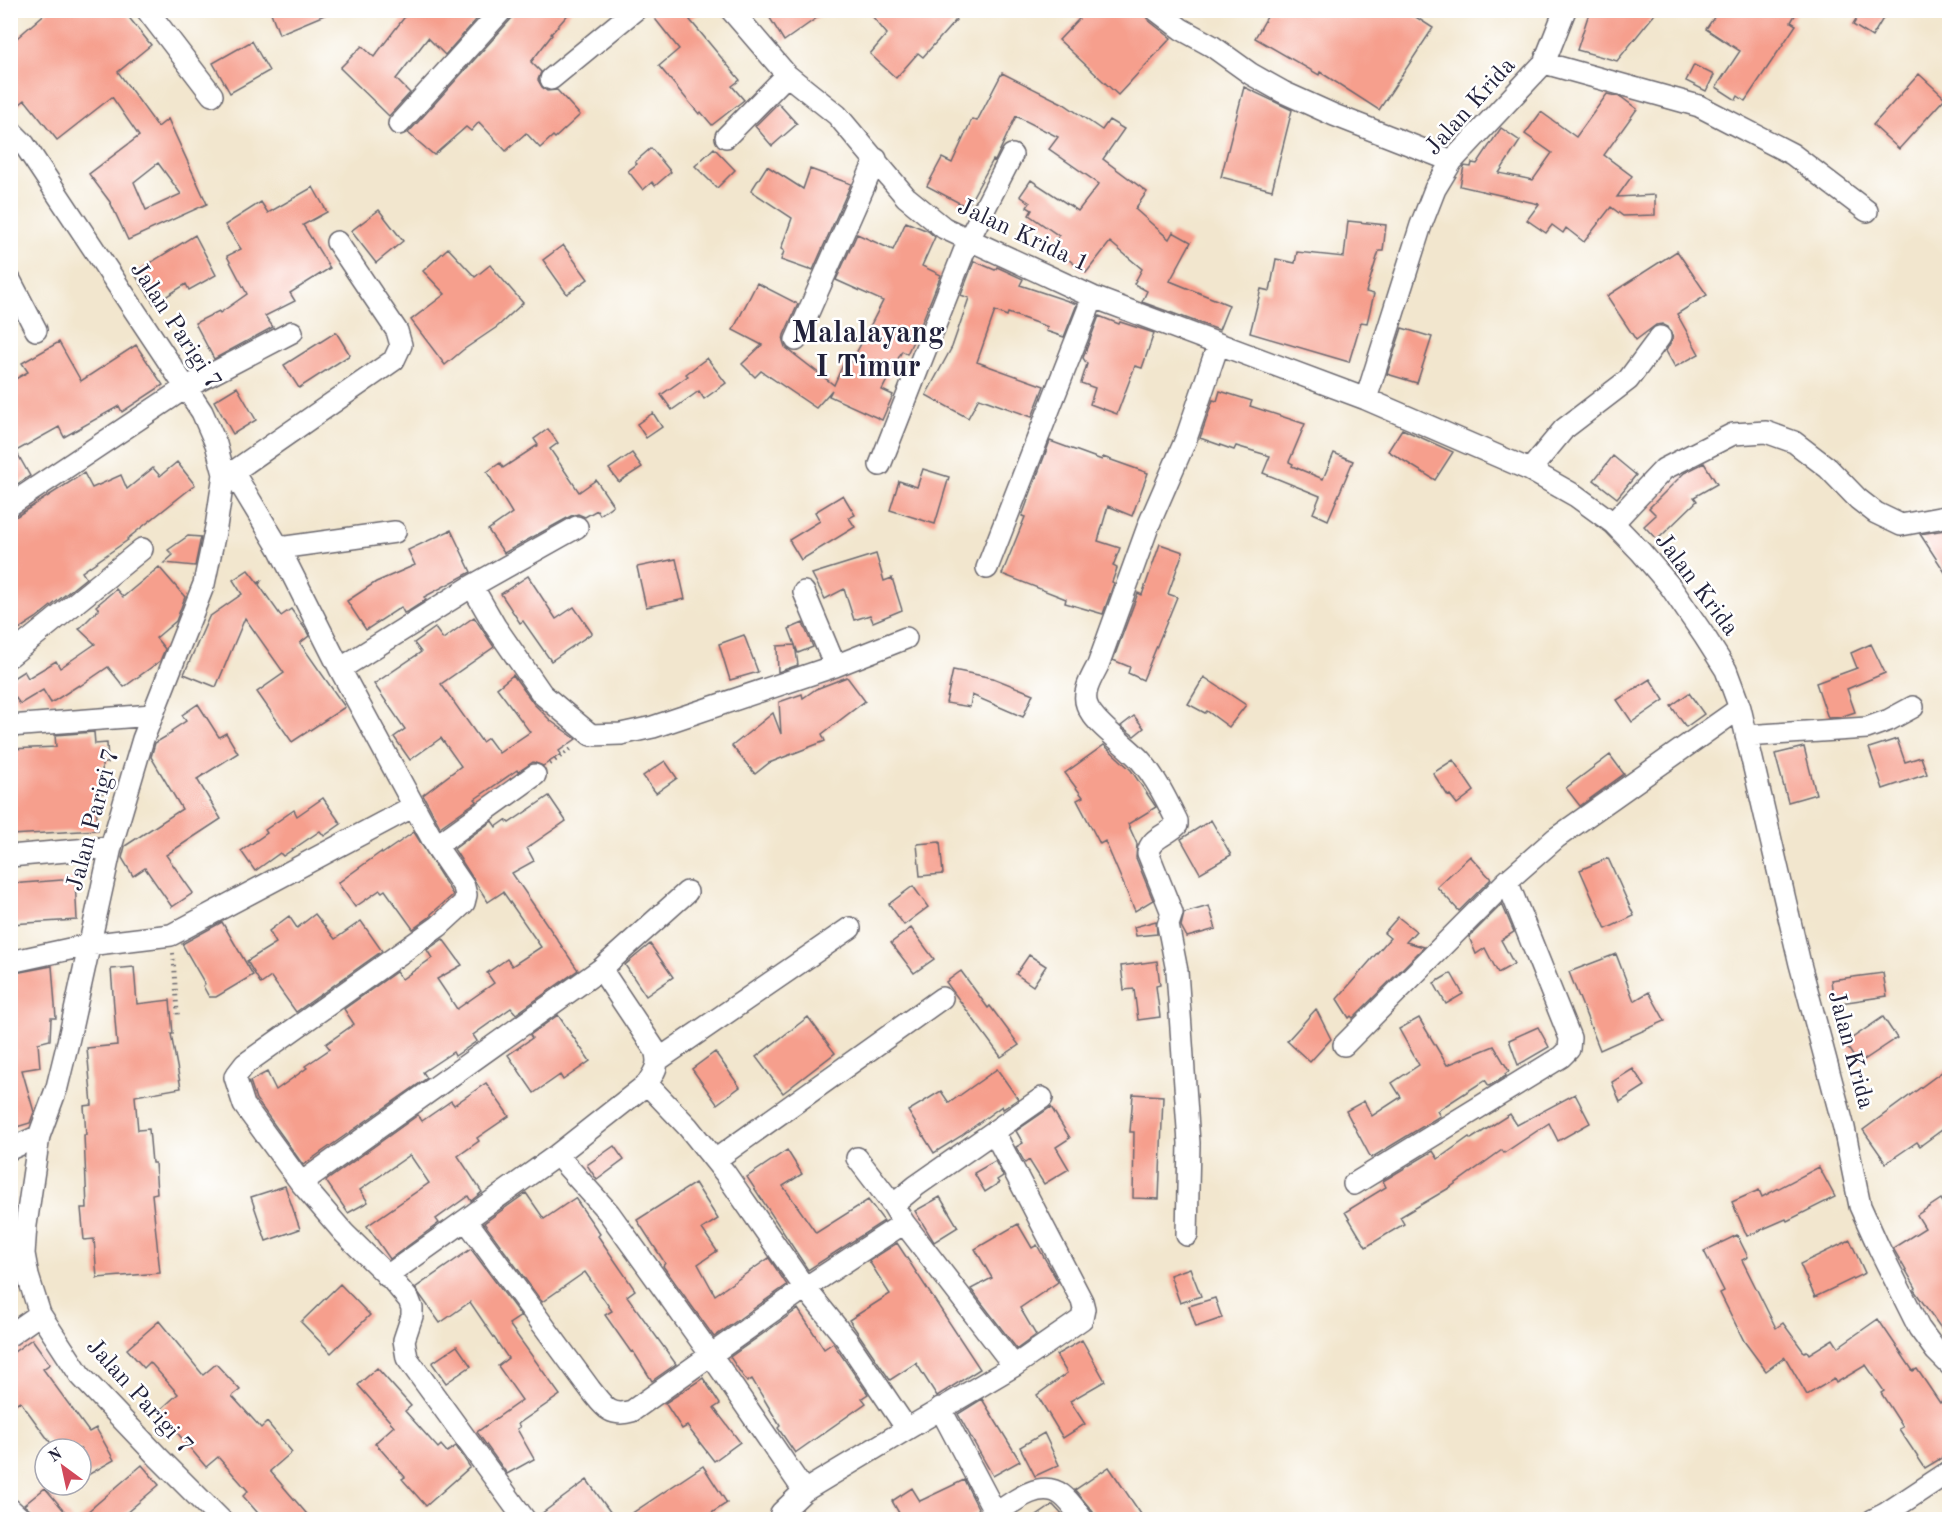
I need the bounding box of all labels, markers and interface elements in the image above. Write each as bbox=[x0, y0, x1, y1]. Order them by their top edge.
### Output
street label: Jalan Krida bbox=[1421, 54, 1521, 160]
street label: Jalan Krida 1 bbox=[953, 195, 1093, 277]
street label: Jalan Parigi 7 bbox=[125, 258, 225, 394]
district label: Malalayang I Timur bbox=[791, 319, 945, 383]
street label: Jalan Krida bbox=[1650, 529, 1742, 641]
street label: Jalan Parigi 7 bbox=[63, 746, 125, 894]
street label: Jalan Krida bbox=[1823, 988, 1877, 1112]
street label: Jalan Parigi 7 bbox=[81, 1335, 197, 1459]
north arrow bbox=[33, 1437, 93, 1497]
text: N bbox=[46, 1446, 66, 1466]

